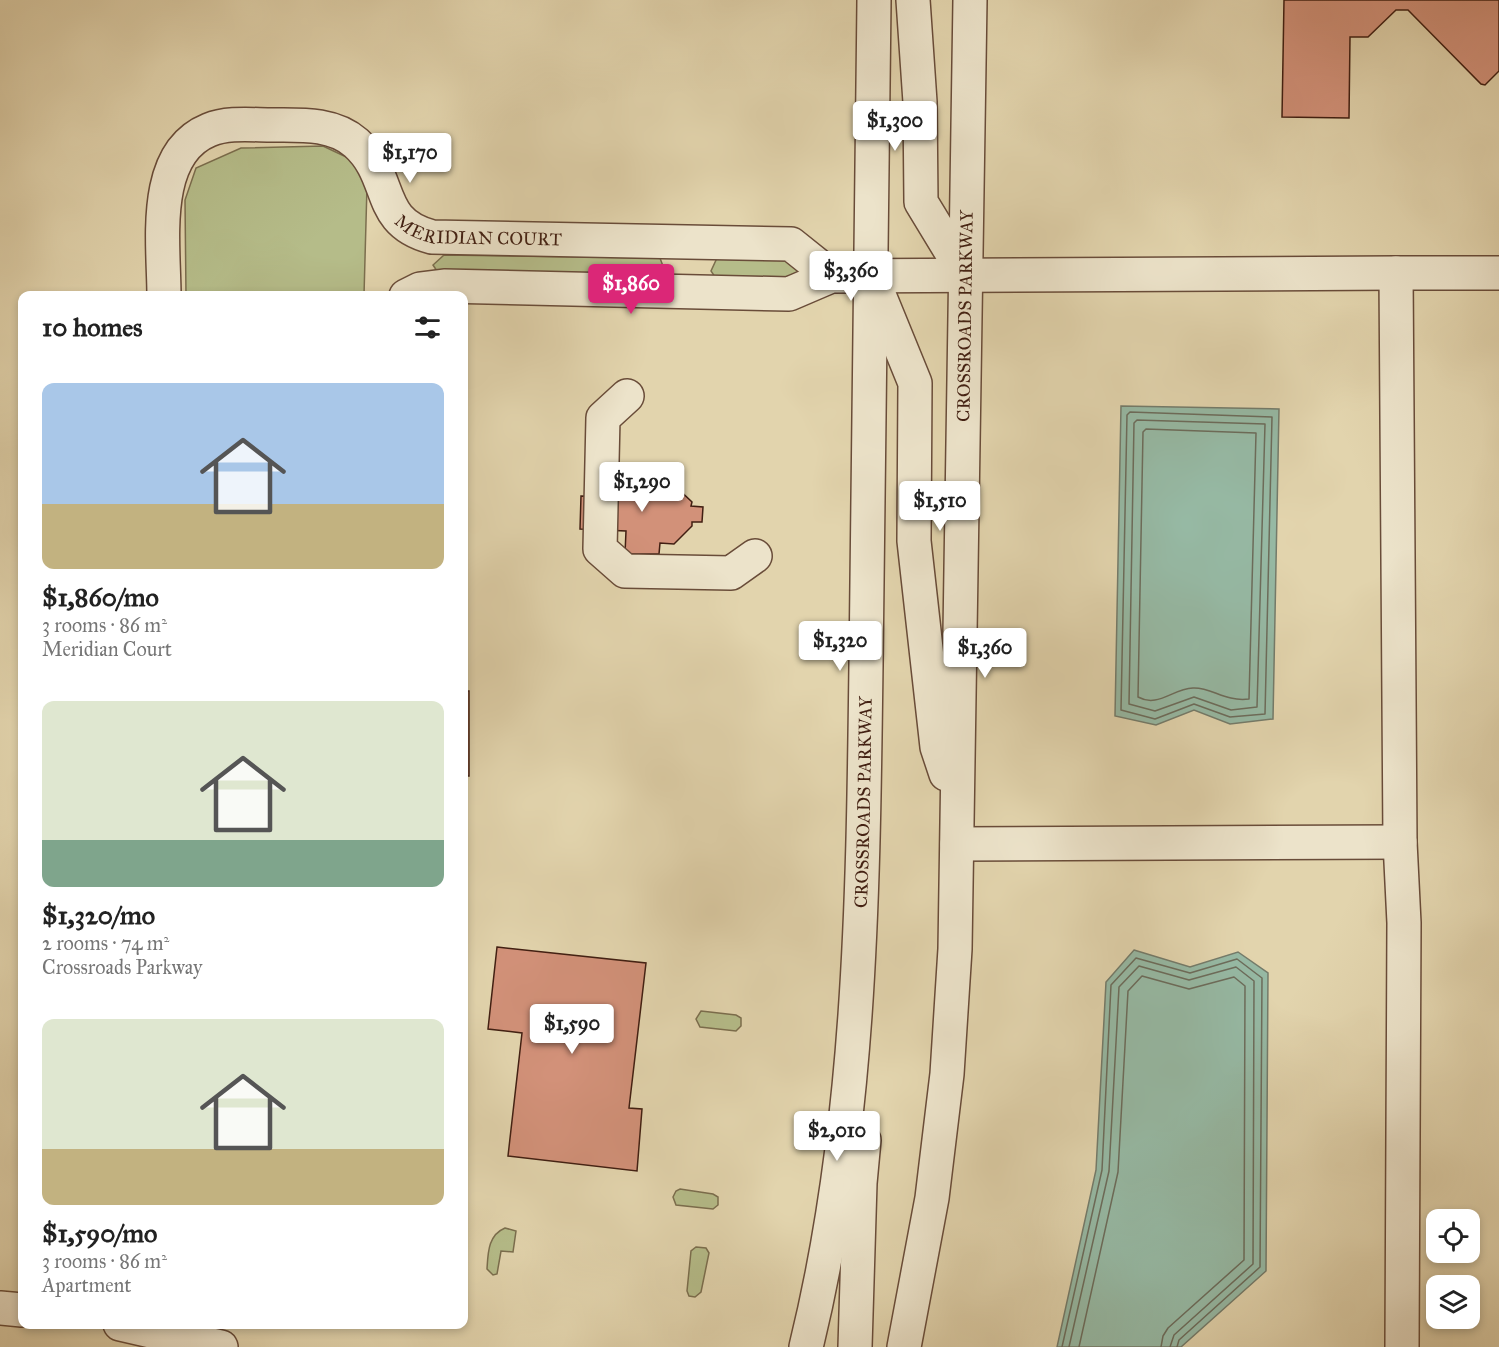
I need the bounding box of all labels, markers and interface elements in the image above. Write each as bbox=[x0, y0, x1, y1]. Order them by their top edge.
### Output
pin: $1,300 bbox=[846, 101, 944, 152]
text: $1,300 bbox=[867, 108, 923, 132]
pin: $1,170 bbox=[361, 133, 459, 184]
text: $1,170 bbox=[382, 140, 438, 164]
street label: CROSSROADS PARKWAY bbox=[952, 209, 978, 422]
street label: MERIDIAN COURT bbox=[390, 210, 562, 251]
pin: $3,360 bbox=[802, 251, 900, 302]
text: $3,360 bbox=[823, 258, 879, 282]
pin: $1,860 bbox=[582, 264, 680, 315]
text: $1,860 bbox=[602, 271, 660, 295]
text: 10 homes bbox=[42, 311, 143, 343]
icon: filters bbox=[411, 311, 444, 344]
icon: home bbox=[189, 422, 297, 530]
pin: $1,290 bbox=[593, 462, 691, 513]
text: $1,290 bbox=[613, 469, 671, 493]
pin: $1,510 bbox=[891, 481, 989, 532]
text: $1,510 bbox=[913, 488, 967, 512]
text: $1,860/mo bbox=[42, 581, 159, 613]
text: 3 rooms · 86 m² bbox=[42, 613, 167, 637]
pin: $1,320 bbox=[791, 621, 889, 672]
text: $1,320 bbox=[813, 628, 867, 652]
pin: $1,360 bbox=[936, 628, 1034, 679]
text: $1,360 bbox=[958, 635, 1012, 659]
text: Meridian Court bbox=[42, 637, 172, 661]
street label: CROSSROADS PARKWAY bbox=[850, 695, 877, 909]
icon: home bbox=[189, 740, 297, 848]
text: $1,320/mo bbox=[42, 899, 155, 931]
text: 2 rooms · 74 m² bbox=[42, 931, 169, 955]
text: Crossroads Parkway bbox=[42, 955, 202, 979]
pin: $1,590 bbox=[523, 1004, 621, 1055]
text: $1,590 bbox=[544, 1011, 600, 1035]
icon: home bbox=[189, 1058, 297, 1166]
pin: $2,010 bbox=[788, 1111, 886, 1162]
text: $2,010 bbox=[808, 1118, 866, 1142]
map controls bbox=[1426, 1209, 1480, 1329]
button: locate bbox=[1426, 1209, 1480, 1263]
text: $1,590/mo bbox=[42, 1217, 157, 1249]
text: 3 rooms · 86 m² bbox=[42, 1249, 167, 1273]
text: Apartment bbox=[42, 1273, 131, 1297]
button: layers bbox=[1426, 1275, 1480, 1329]

